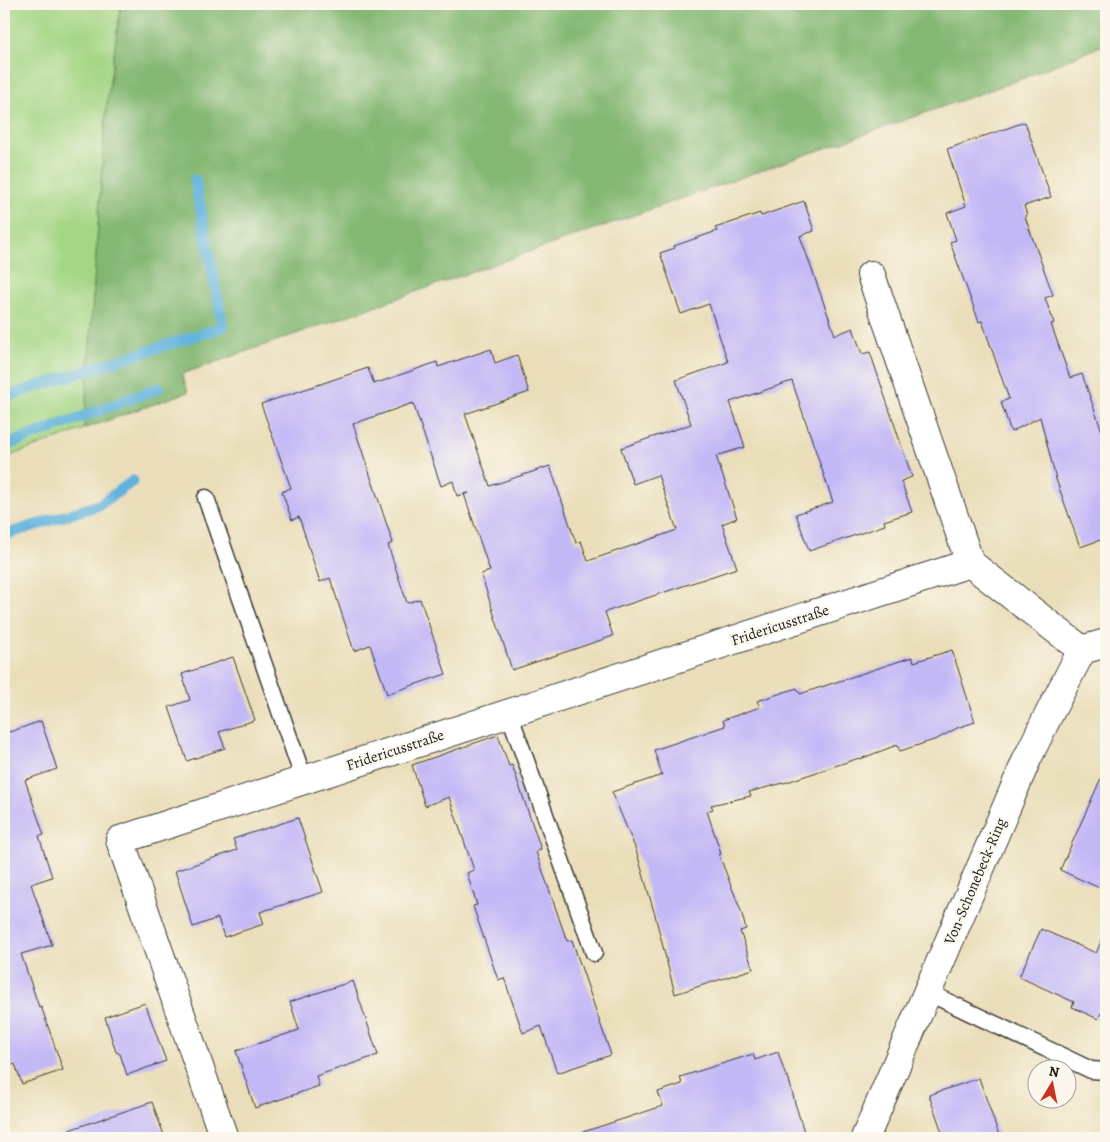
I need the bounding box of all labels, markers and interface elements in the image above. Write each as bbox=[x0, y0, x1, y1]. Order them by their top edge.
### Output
street label: Fridericusstraße bbox=[729, 600, 832, 650]
street label: Fridericusstraße bbox=[344, 725, 447, 775]
street label: Von-Schonebeck-Ring bbox=[939, 814, 1011, 948]
north arrow bbox=[1028, 1060, 1078, 1110]
text: N bbox=[1047, 1061, 1061, 1082]

